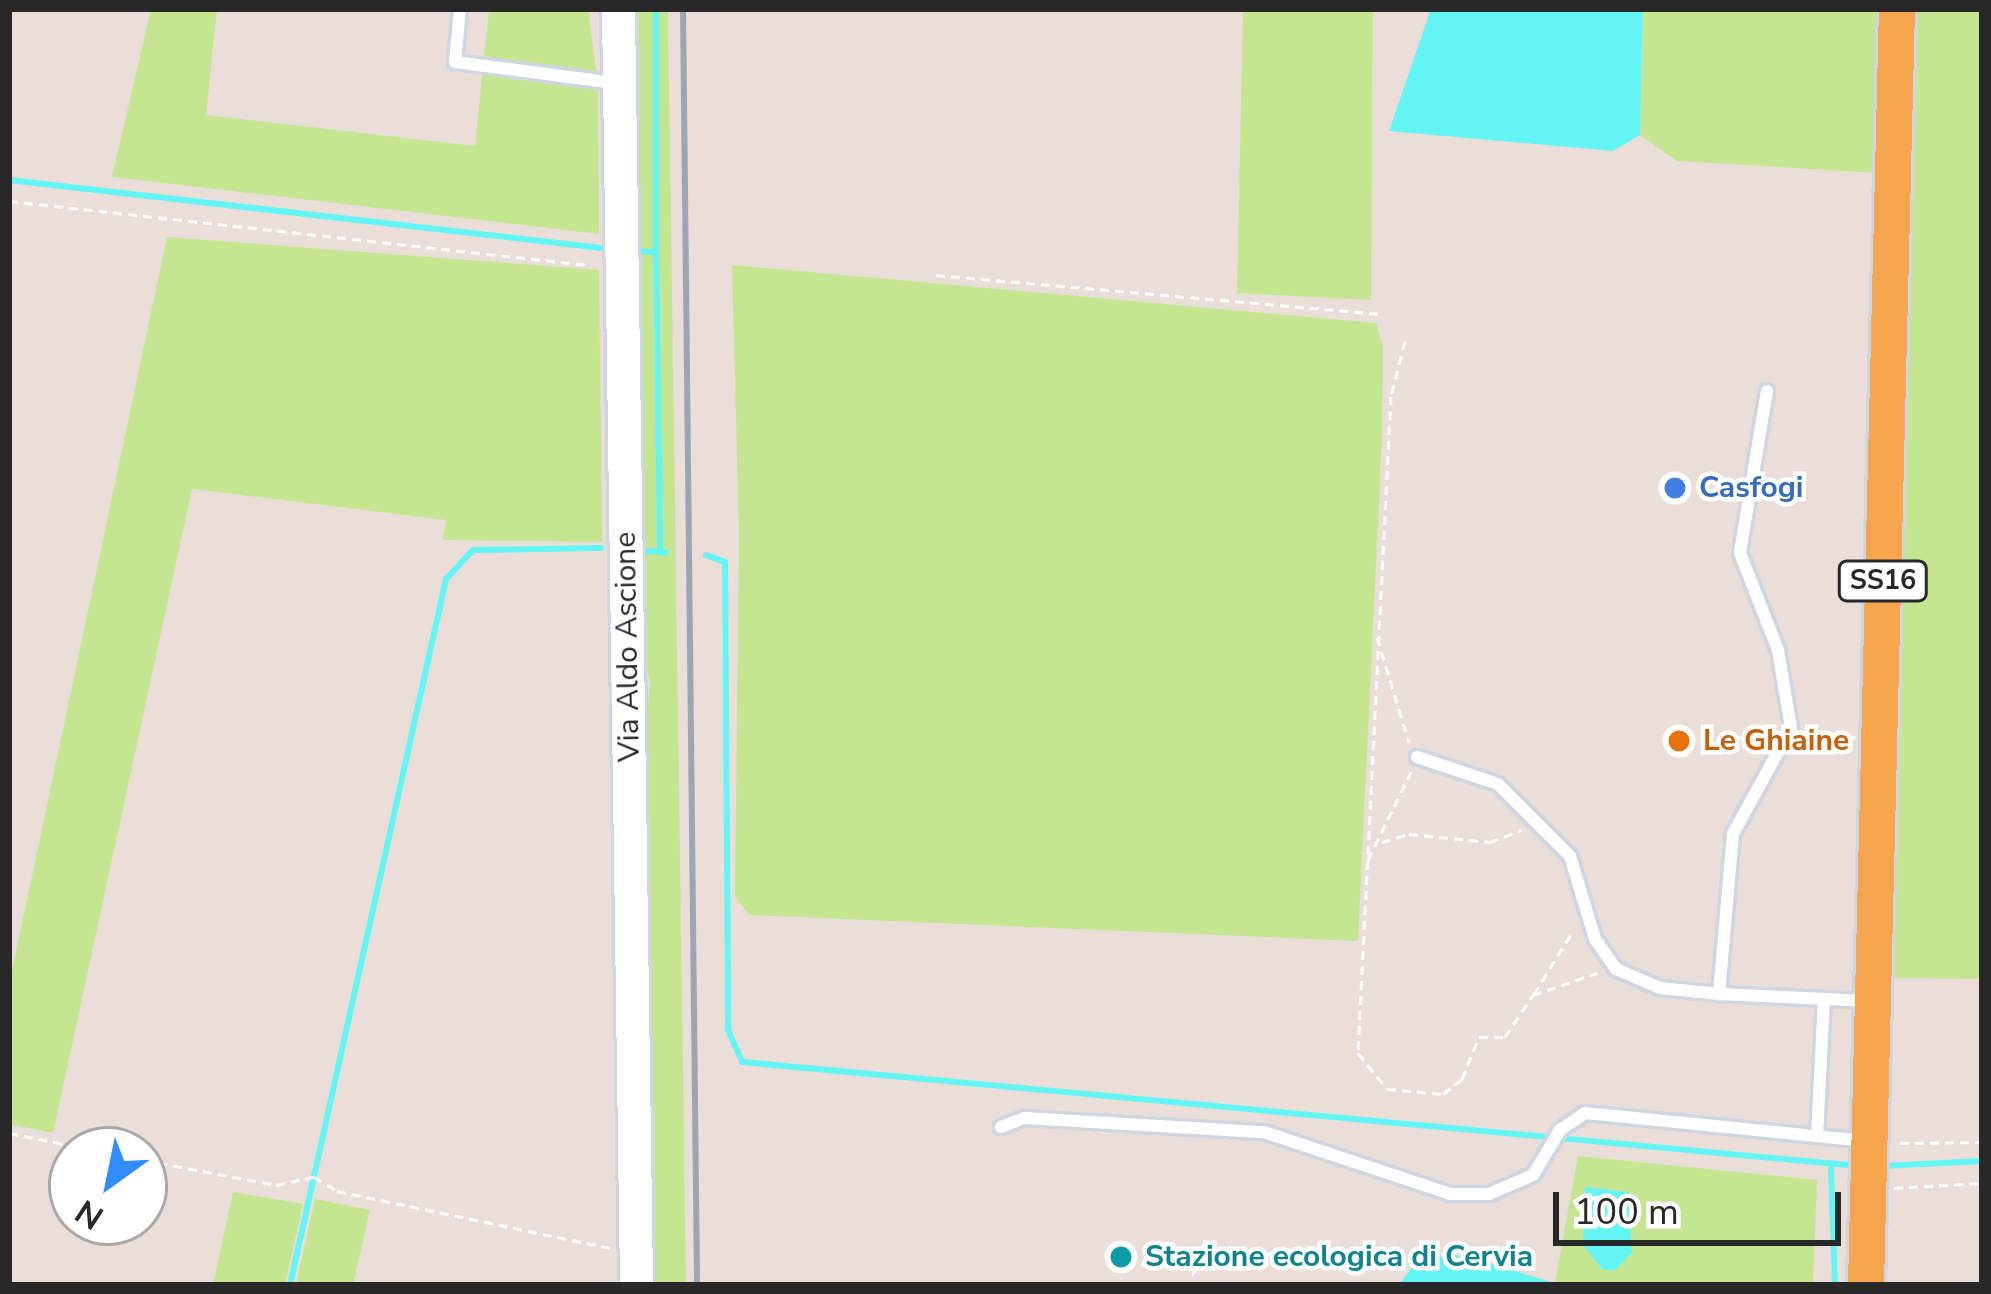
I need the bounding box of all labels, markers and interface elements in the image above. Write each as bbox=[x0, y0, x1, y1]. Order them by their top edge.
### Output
place label: Casfogi bbox=[1699, 470, 1803, 506]
marker: Casfogi bbox=[1662, 475, 1688, 501]
street label: Via Aldo Ascione bbox=[608, 532, 648, 762]
road number: SS16 bbox=[1835, 560, 1931, 602]
place label: Le Ghiaine bbox=[1703, 723, 1849, 759]
marker: Le Ghiaine bbox=[1666, 728, 1692, 754]
north arrow bbox=[48, 1126, 168, 1246]
scale bar bbox=[1559, 1168, 1847, 1242]
text: 100 m bbox=[1574, 1188, 1679, 1237]
text: N bbox=[67, 1189, 112, 1240]
place label: Stazione ecologica di Cervia bbox=[1145, 1239, 1533, 1275]
marker: Stazione ecologica di Cervia bbox=[1108, 1244, 1134, 1270]

